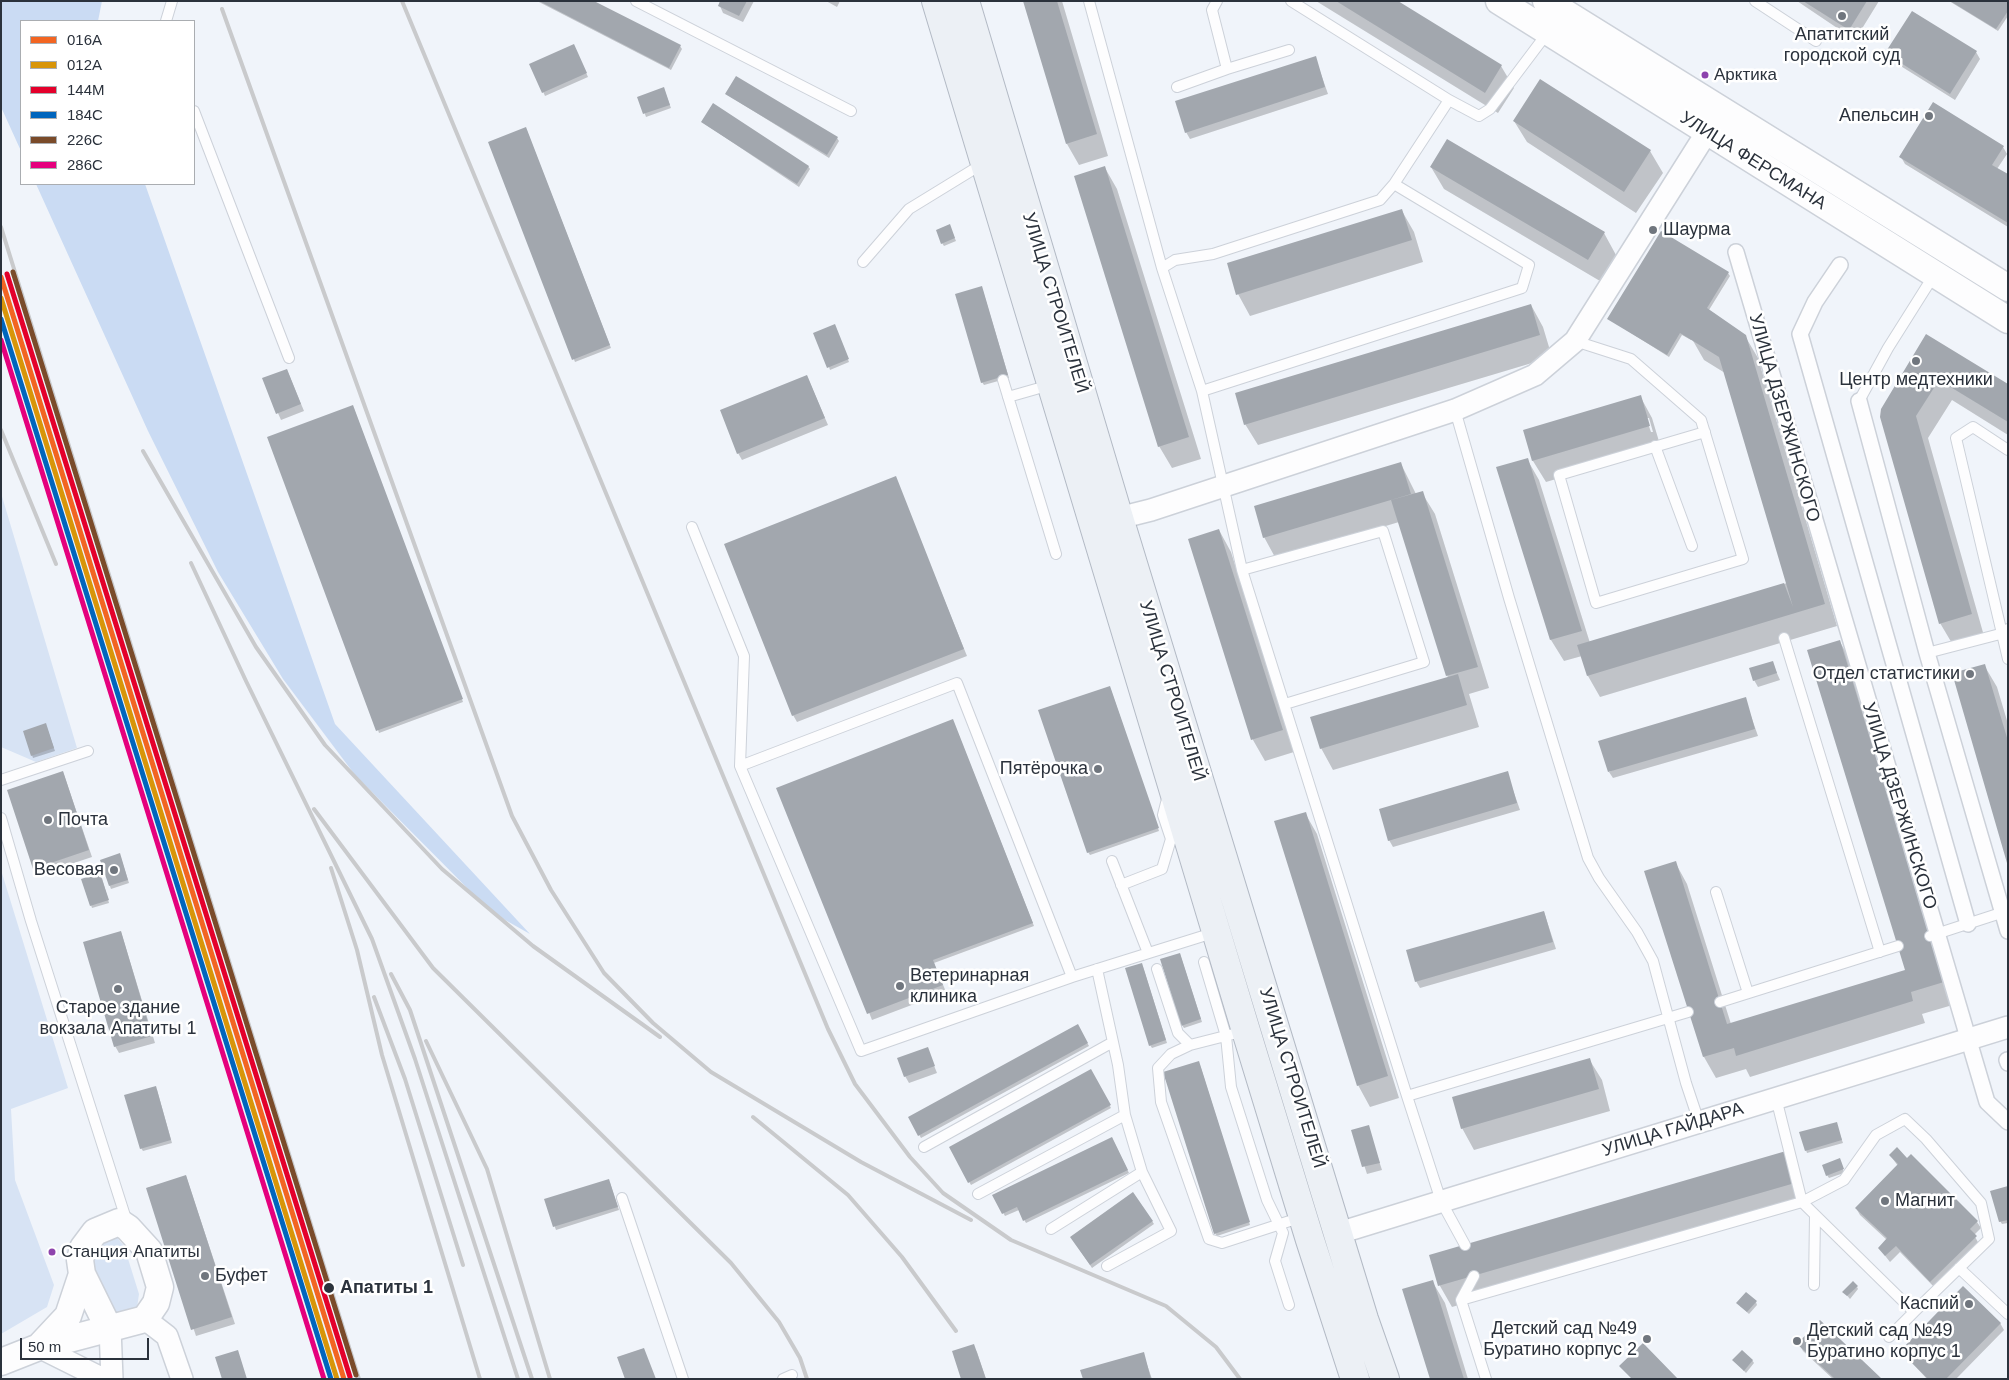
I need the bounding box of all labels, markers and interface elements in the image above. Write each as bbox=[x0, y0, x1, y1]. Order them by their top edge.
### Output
marker: Апатитский городской суд bbox=[1836, 10, 1848, 22]
legend bbox=[20, 20, 195, 185]
place label: Апатитский городской суд bbox=[1784, 24, 1900, 66]
text: 016А bbox=[67, 31, 102, 48]
text: 012А bbox=[67, 56, 102, 73]
place label: Арктика bbox=[1714, 65, 1777, 85]
marker: Арктика bbox=[1700, 70, 1710, 80]
text: 144М bbox=[67, 81, 105, 98]
place label: Апельсин bbox=[1839, 105, 1919, 127]
text: 184С bbox=[67, 106, 103, 123]
street label: УЛИЦА ФЕРСМАНА bbox=[1676, 107, 1830, 215]
marker: Апельсин bbox=[1923, 110, 1935, 122]
text: 226С bbox=[67, 131, 103, 148]
text: 286С bbox=[67, 156, 103, 173]
street label: УЛИЦА СТРОИТЕЛЕЙ bbox=[1017, 210, 1093, 396]
place label: Шаурма bbox=[1663, 219, 1730, 241]
marker: Шаурма bbox=[1647, 224, 1659, 236]
street label: УЛИЦА ДЗЕРЖИНСКОГО bbox=[1744, 312, 1824, 524]
marker: Центр медтехники bbox=[1910, 355, 1922, 367]
place label: Центр медтехники bbox=[1839, 369, 1993, 391]
street label: УЛИЦА СТРОИТЕЛЕЙ bbox=[1134, 598, 1210, 784]
place label: Отдел статистики bbox=[1813, 663, 1960, 685]
marker: Отдел статистики bbox=[1964, 668, 1976, 680]
street label: УЛИЦА ДЗЕРЖИНСКОГО bbox=[1857, 700, 1941, 912]
place label: Пятёрочка bbox=[1000, 758, 1088, 780]
marker: Пятёрочка bbox=[1092, 763, 1104, 775]
place label: Почта bbox=[58, 809, 108, 831]
marker: Почта bbox=[42, 814, 54, 826]
place label: Весовая bbox=[34, 859, 104, 881]
marker: Весовая bbox=[108, 864, 120, 876]
place label: Ветеринарная клиника bbox=[910, 965, 1029, 1008]
marker: Ветеринарная клиника bbox=[894, 980, 906, 992]
marker: Старое здание вокзала Апатиты 1 bbox=[112, 983, 124, 995]
street label: УЛИЦА СТРОИТЕЛЕЙ bbox=[1254, 985, 1330, 1171]
place label: Старое здание вокзала Апатиты 1 bbox=[39, 997, 197, 1040]
street label: УЛИЦА ГАЙДАРА bbox=[1600, 1098, 1746, 1162]
place label: Магнит bbox=[1895, 1190, 1955, 1212]
marker: Магнит bbox=[1879, 1195, 1891, 1207]
place label: Станция Апатиты bbox=[61, 1242, 200, 1262]
marker: Станция Апатиты bbox=[47, 1247, 57, 1257]
place label: Буфет bbox=[215, 1265, 268, 1287]
marker: Буфет bbox=[199, 1270, 211, 1282]
place label: Апатиты 1 bbox=[340, 1277, 433, 1299]
marker: Апатиты 1 bbox=[322, 1281, 336, 1295]
place label: Каспий bbox=[1900, 1293, 1959, 1315]
marker: Каспий bbox=[1963, 1298, 1975, 1310]
place label: Детский сад №49 Буратино корпус 2 bbox=[1483, 1318, 1637, 1360]
place label: Детский сад №49 Буратино корпус 1 bbox=[1807, 1320, 1961, 1362]
scale bar bbox=[22, 1328, 151, 1360]
marker: Детский сад №49 Буратино корпус 2 bbox=[1641, 1333, 1653, 1345]
marker: Детский сад №49 Буратино корпус 1 bbox=[1791, 1335, 1803, 1347]
text: 50 m bbox=[28, 1338, 61, 1355]

